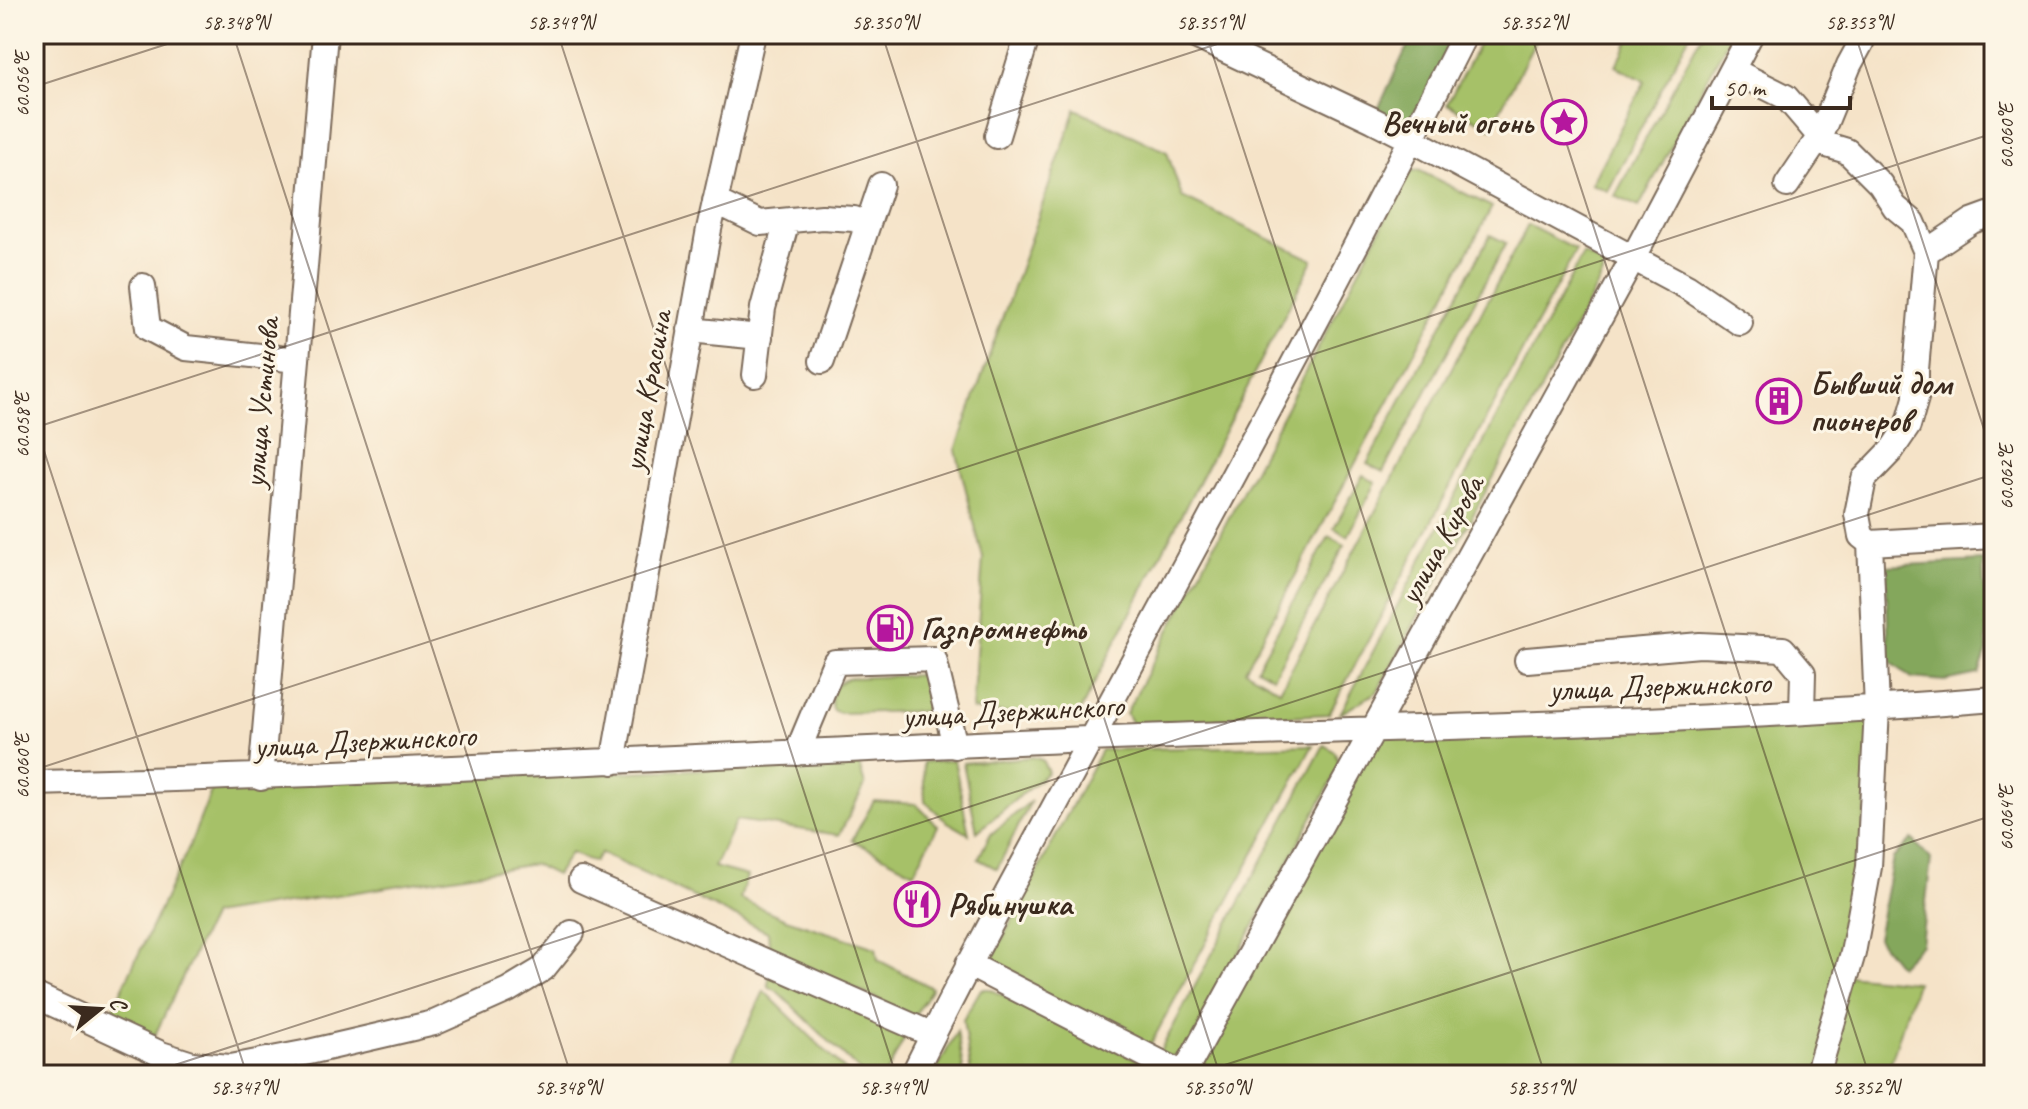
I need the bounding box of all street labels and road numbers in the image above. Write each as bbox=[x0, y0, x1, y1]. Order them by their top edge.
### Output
street label: улица Красина bbox=[612, 305, 682, 477]
street label: улица Устинова bbox=[233, 313, 289, 492]
street label: улица Кирова bbox=[1388, 466, 1495, 613]
street label: улица Дзержинского bbox=[1547, 662, 1773, 710]
street label: улица Дзержинского bbox=[899, 685, 1126, 737]
street label: улица Дзержинского bbox=[251, 715, 478, 767]

